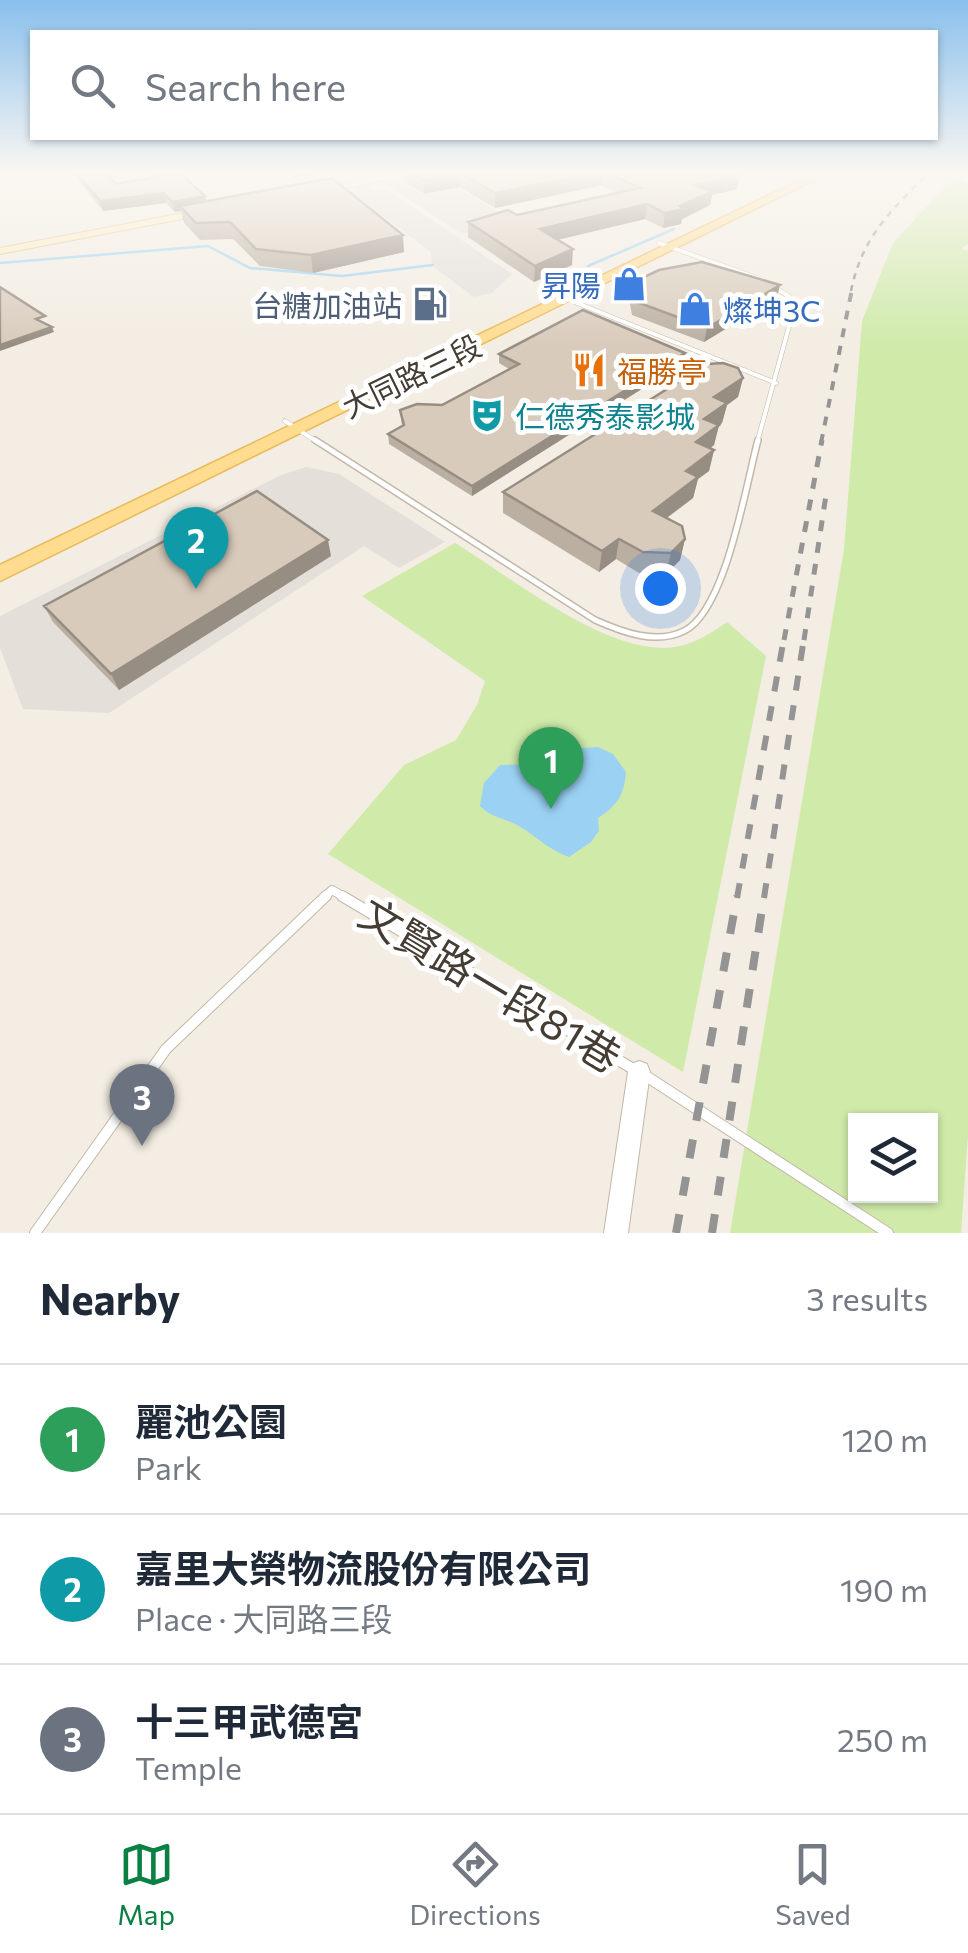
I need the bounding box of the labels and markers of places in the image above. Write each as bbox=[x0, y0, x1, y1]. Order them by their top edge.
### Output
shop icon: 昇陽 bbox=[610, 265, 648, 303]
place label: 昇陽 bbox=[541, 266, 601, 303]
fuel station icon: 台糖加油站 bbox=[411, 285, 449, 323]
place label: 台糖加油站 bbox=[252, 286, 402, 323]
shop icon: 燦坤3C bbox=[676, 290, 714, 328]
place label: 燦坤3C bbox=[723, 291, 821, 328]
restaurant icon: 福勝亭 bbox=[570, 351, 608, 389]
place label: 福勝亭 bbox=[617, 352, 707, 389]
theatre icon: 仁德秀泰影城 bbox=[468, 396, 506, 434]
place label: 仁德秀泰影城 bbox=[515, 397, 695, 434]
pin: 2 bbox=[164, 506, 228, 589]
pin: 1 bbox=[518, 726, 584, 809]
pin: 3 bbox=[110, 1064, 174, 1146]

